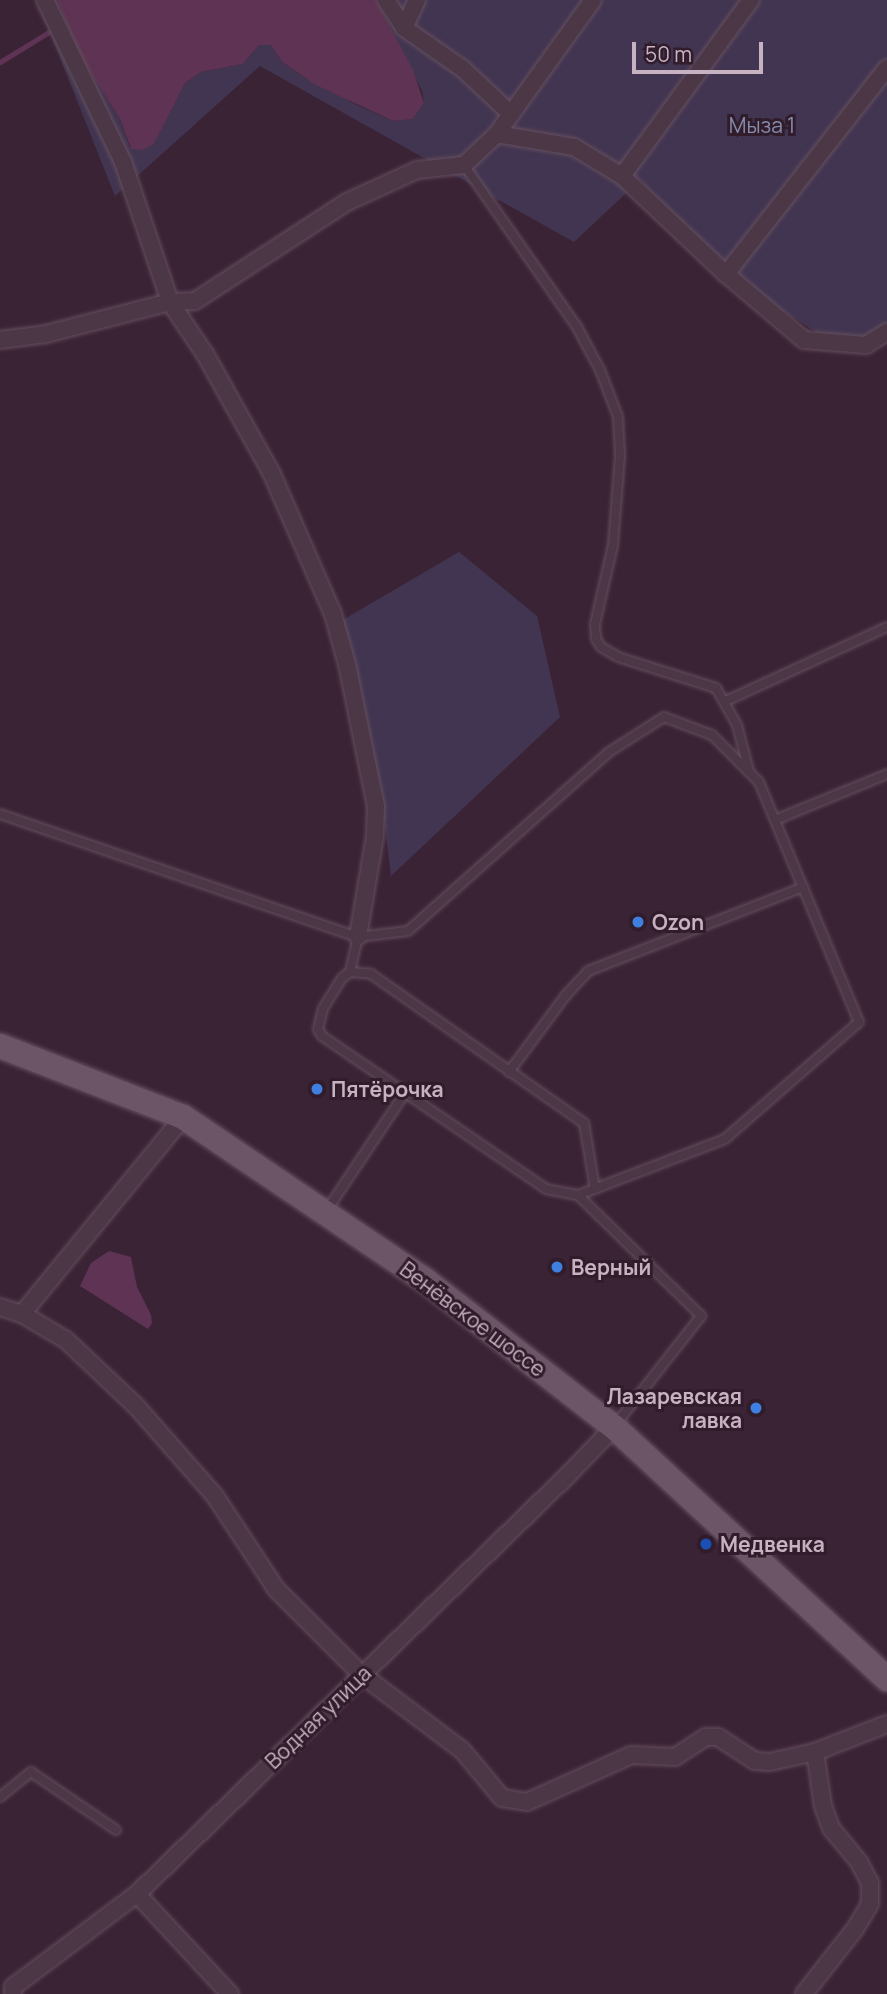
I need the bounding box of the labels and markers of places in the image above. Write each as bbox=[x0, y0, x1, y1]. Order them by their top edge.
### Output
place label: Ozon bbox=[652, 909, 704, 935]
marker: Ozon bbox=[630, 914, 646, 930]
place label: Пятёрочка bbox=[331, 1076, 444, 1102]
marker: Пятёрочка bbox=[309, 1081, 325, 1097]
place label: Верный bbox=[571, 1254, 651, 1280]
marker: Верный bbox=[549, 1259, 565, 1275]
place label: Лазаревская лавка bbox=[607, 1383, 742, 1433]
marker: Лазаревская лавка bbox=[748, 1400, 764, 1416]
place label: Медвенка bbox=[720, 1531, 825, 1557]
marker: Медвенка bbox=[698, 1536, 714, 1552]

